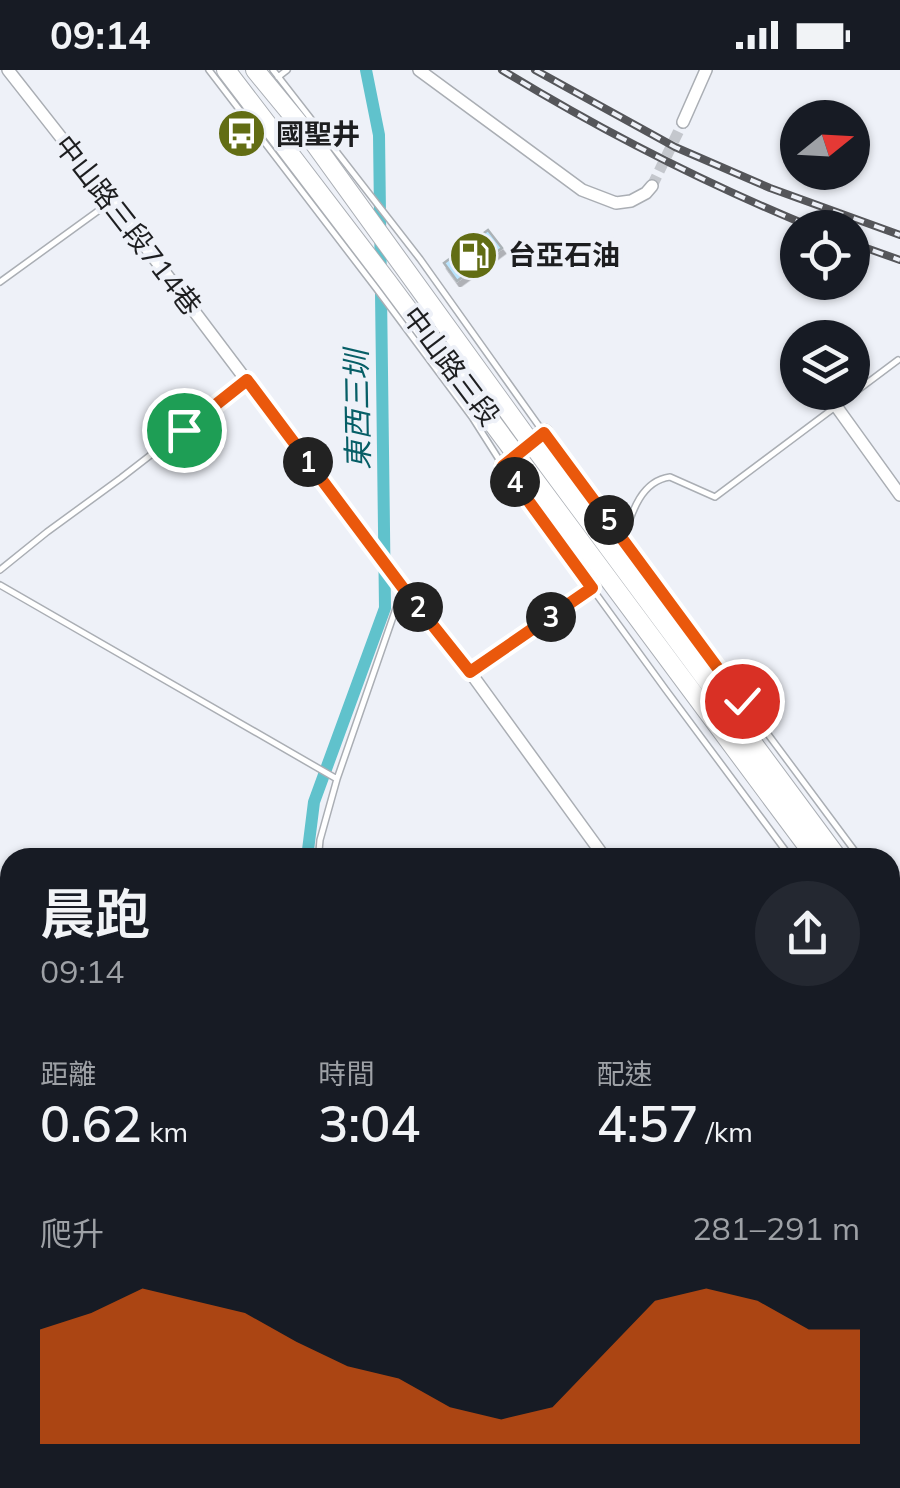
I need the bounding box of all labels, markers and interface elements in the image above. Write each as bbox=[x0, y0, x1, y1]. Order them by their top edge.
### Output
text: 09:14 bbox=[50, 11, 151, 59]
north arrow bbox=[780, 100, 870, 190]
map controls bbox=[780, 100, 870, 410]
bus stop icon: 國聖井 bbox=[215, 108, 267, 160]
place label: 國聖井 bbox=[276, 116, 360, 151]
street label: 中山路三段714巷 bbox=[47, 128, 209, 322]
button: locate bbox=[780, 210, 870, 300]
fuel station icon: 台亞石油 bbox=[447, 229, 499, 281]
place label: 台亞石油 bbox=[508, 237, 620, 272]
street label: 中山路三段 bbox=[395, 299, 508, 432]
button: layers bbox=[780, 320, 870, 410]
water label: 東西三圳 bbox=[337, 346, 377, 470]
pin bbox=[142, 388, 227, 473]
icon: arrive bbox=[157, 403, 212, 458]
pin: 1 bbox=[283, 437, 333, 487]
text: 1 bbox=[300, 444, 316, 479]
pin: 4 bbox=[490, 457, 540, 507]
text: 4 bbox=[507, 464, 523, 499]
pin: 5 bbox=[584, 495, 634, 545]
text: 5 bbox=[601, 502, 617, 537]
pin: 2 bbox=[393, 582, 443, 632]
text: 2 bbox=[410, 589, 426, 624]
pin: 3 bbox=[526, 592, 576, 642]
text: 3 bbox=[543, 599, 559, 634]
pin bbox=[700, 659, 785, 744]
icon: check bbox=[715, 674, 770, 729]
text: 晨跑 bbox=[40, 879, 150, 948]
button: share bbox=[755, 881, 860, 986]
text: 09:14 bbox=[40, 951, 124, 991]
text: 距離 bbox=[40, 1056, 96, 1091]
text: 時間 bbox=[318, 1056, 374, 1091]
text: 配速 bbox=[597, 1056, 653, 1091]
text: 0.62 bbox=[40, 1092, 142, 1155]
text: 3:04 bbox=[318, 1092, 420, 1155]
text: 4:57 bbox=[597, 1092, 699, 1155]
text: km bbox=[142, 1114, 188, 1149]
text: /km bbox=[699, 1114, 753, 1149]
text: 281–291 m bbox=[692, 1208, 860, 1248]
text: 爬升 bbox=[40, 1213, 104, 1253]

